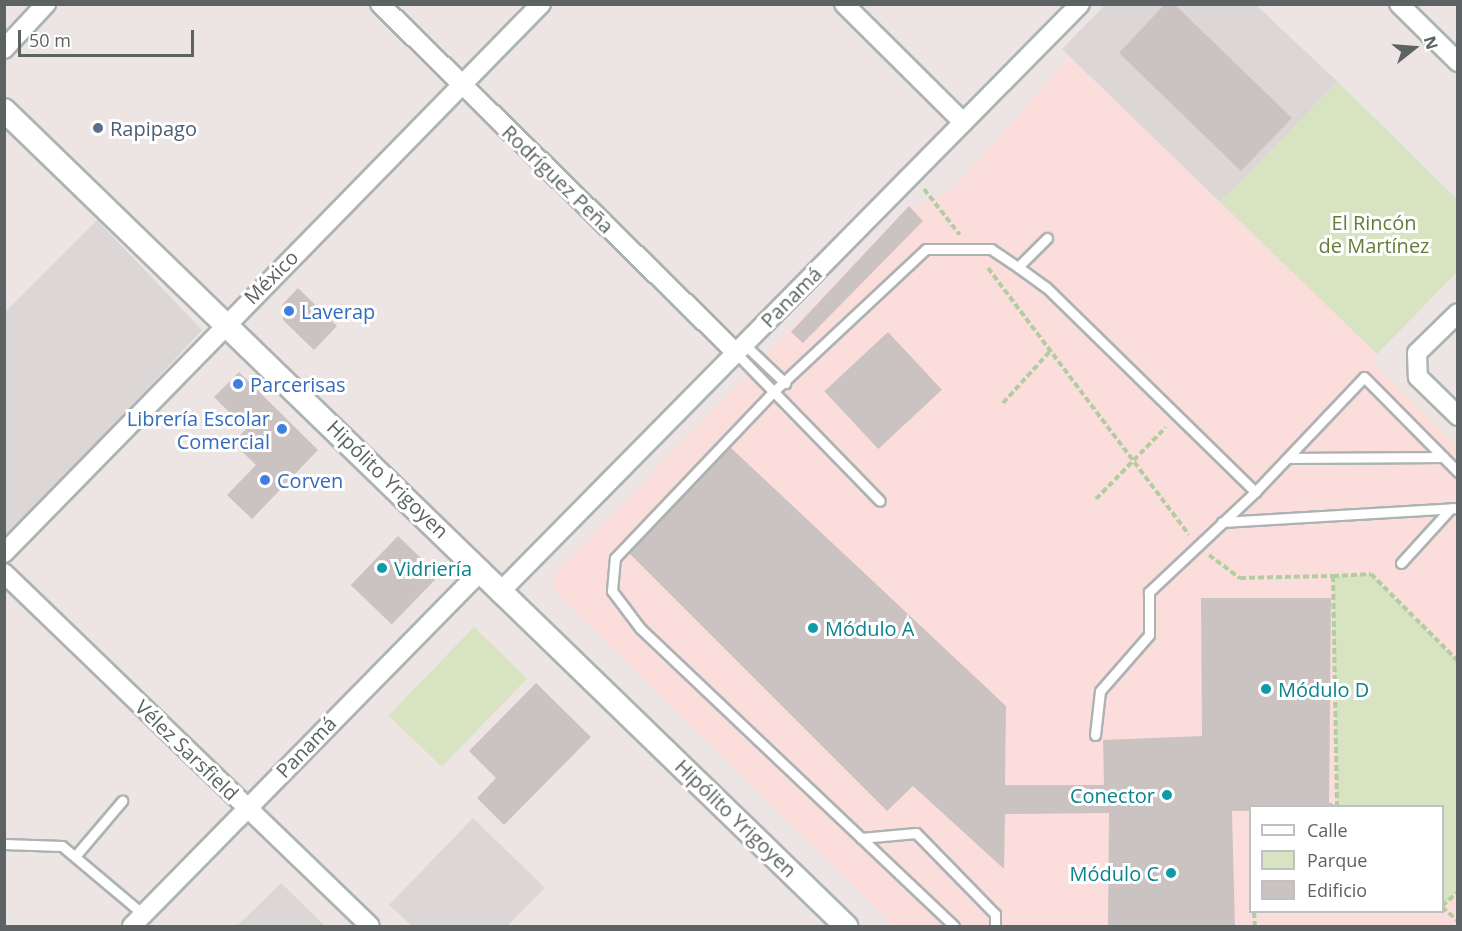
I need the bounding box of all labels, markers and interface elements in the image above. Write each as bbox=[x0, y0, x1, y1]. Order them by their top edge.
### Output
scale bar bbox=[21, 18, 196, 56]
north arrow bbox=[1384, 18, 1444, 78]
text: 50 m bbox=[29, 28, 71, 52]
text: N bbox=[1419, 33, 1444, 52]
place label: Rapipago bbox=[110, 116, 197, 140]
street label: Rodríguez Peña bbox=[497, 120, 619, 238]
marker: Rapipago bbox=[91, 121, 105, 135]
park label: El Rincón de Martínez bbox=[1319, 211, 1429, 258]
street label: México bbox=[239, 245, 303, 309]
street label: Panamá bbox=[756, 262, 826, 332]
place label: Laverap bbox=[301, 299, 375, 323]
marker: Laverap bbox=[282, 304, 296, 318]
place label: Parcerisas bbox=[250, 372, 346, 396]
marker: Parcerisas bbox=[231, 377, 245, 391]
place label: Librería Escolar Comercial bbox=[127, 406, 270, 453]
street label: Hipólito Yrigoyen bbox=[322, 415, 454, 543]
marker: Librería Escolar Comercial bbox=[275, 422, 289, 436]
place label: Corven bbox=[277, 468, 343, 492]
marker: Corven bbox=[258, 473, 272, 487]
place label: Vidriería bbox=[394, 556, 472, 580]
marker: Vidriería bbox=[375, 561, 389, 575]
place label: Módulo A bbox=[825, 616, 914, 640]
marker: Módulo A bbox=[806, 621, 820, 635]
place label: Módulo D bbox=[1278, 677, 1369, 701]
marker: Módulo D bbox=[1259, 682, 1273, 696]
street label: Vélez Sarsfield bbox=[130, 695, 244, 805]
street label: Panamá bbox=[271, 711, 341, 783]
street label: Hipólito Yrigoyen bbox=[670, 754, 802, 882]
place label: Conector bbox=[1070, 783, 1155, 807]
marker: Conector bbox=[1160, 788, 1174, 802]
legend bbox=[1249, 805, 1444, 913]
text: Calle bbox=[1307, 818, 1348, 842]
text: Parque bbox=[1307, 848, 1367, 872]
place label: Módulo C bbox=[1070, 861, 1159, 885]
marker: Módulo C bbox=[1164, 866, 1178, 880]
text: Edificio bbox=[1307, 878, 1367, 902]

